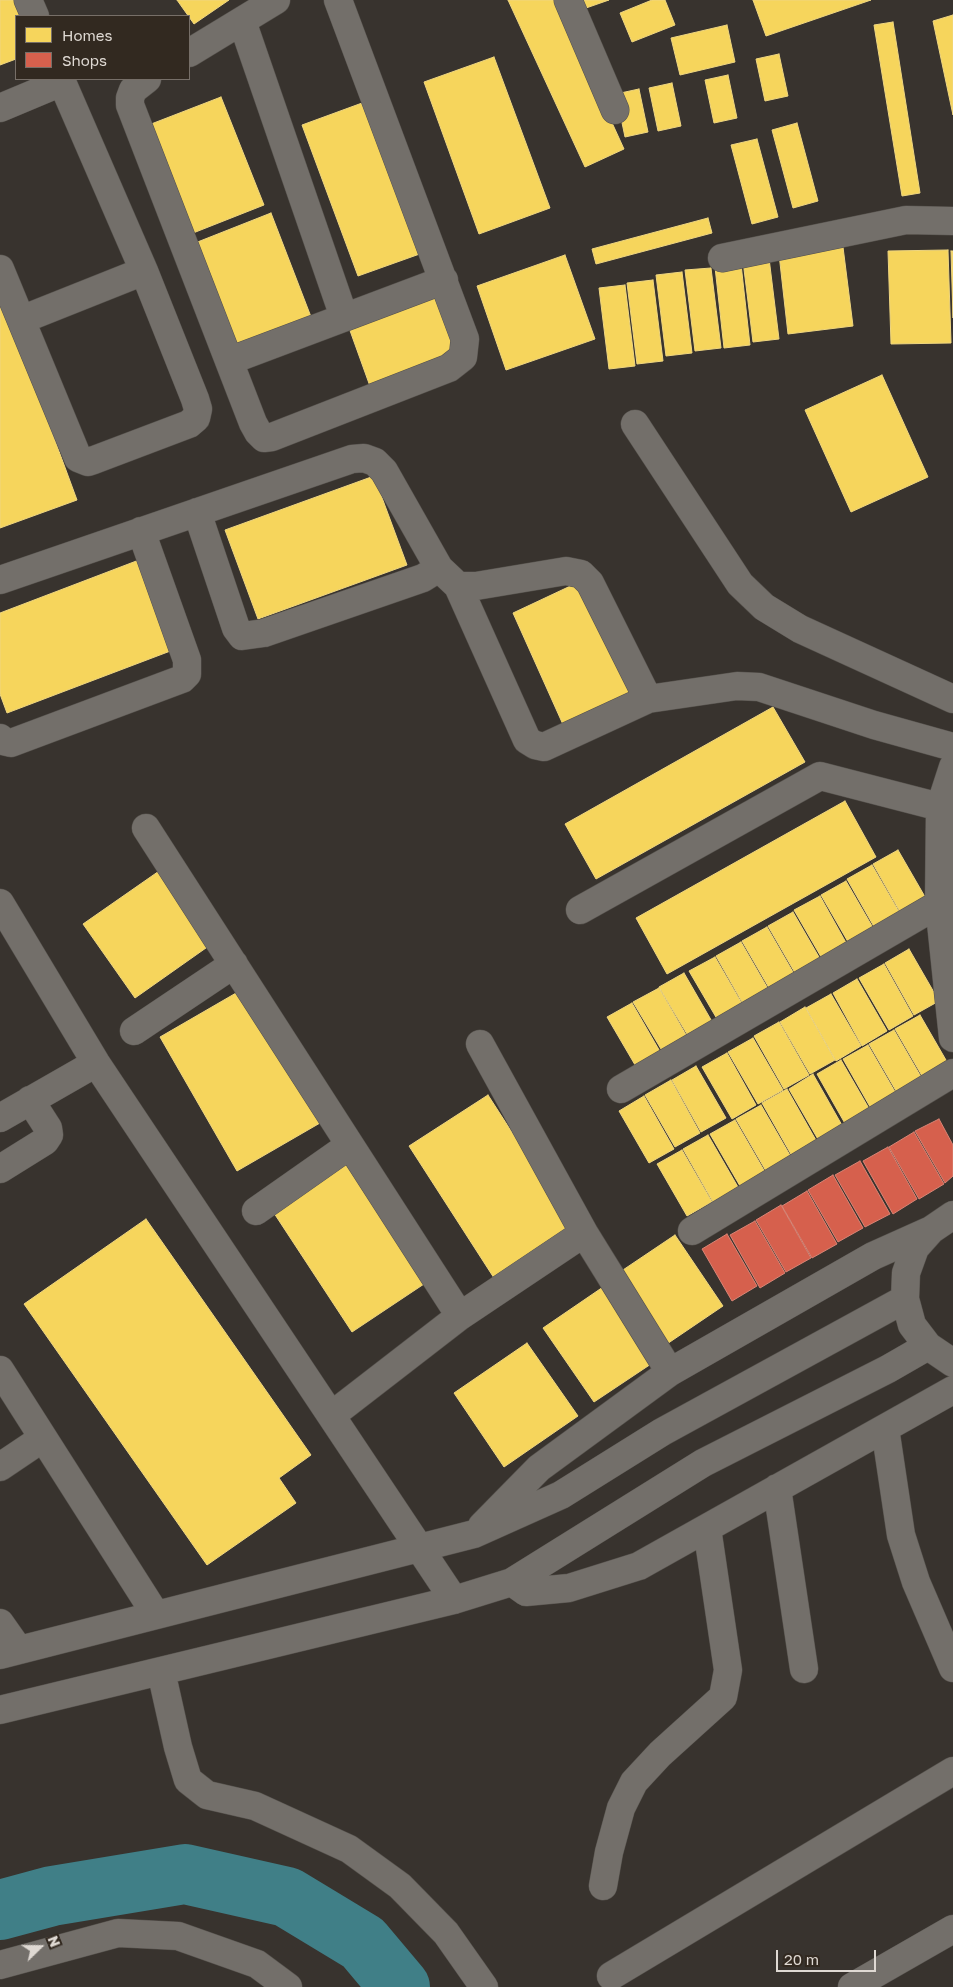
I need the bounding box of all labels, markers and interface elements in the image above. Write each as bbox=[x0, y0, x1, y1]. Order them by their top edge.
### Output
legend bbox=[15, 15, 190, 80]
text: Homes bbox=[62, 26, 112, 44]
text: Shops bbox=[62, 51, 107, 69]
north arrow bbox=[15, 1922, 65, 1972]
text: N bbox=[44, 1933, 64, 1949]
scale bar bbox=[778, 1940, 878, 1972]
text: 20 m bbox=[784, 1950, 819, 1968]

